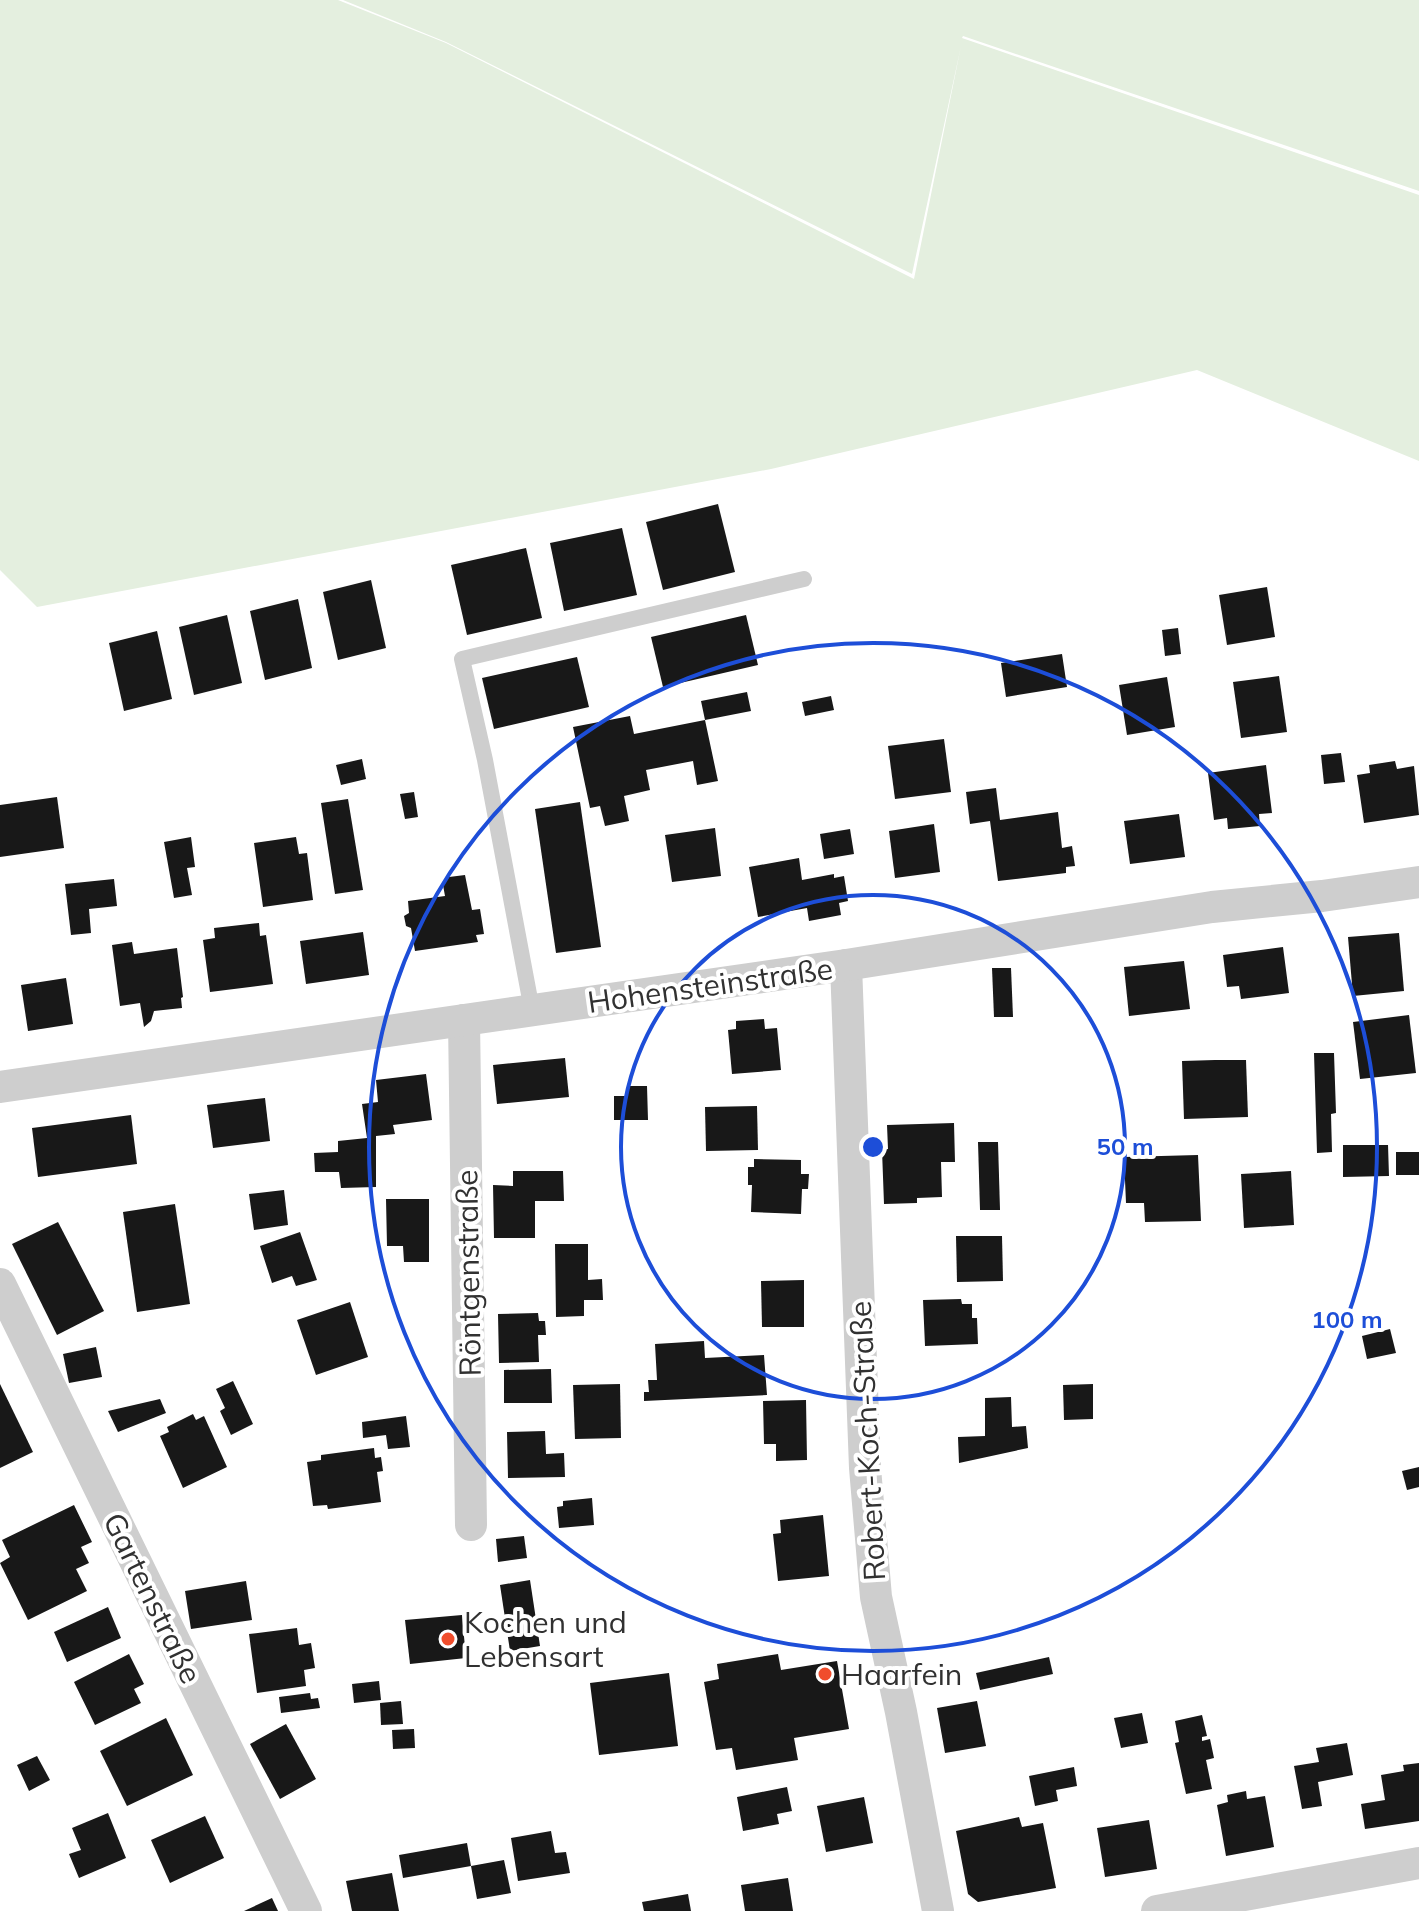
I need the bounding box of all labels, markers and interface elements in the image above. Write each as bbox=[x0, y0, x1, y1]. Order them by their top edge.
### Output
street label: Hohensteinstraße bbox=[585, 949, 835, 1021]
text: 50 m bbox=[1097, 1131, 1153, 1161]
centre of rings bbox=[859, 1133, 887, 1161]
street label: Röntgenstraße bbox=[447, 1169, 489, 1377]
street label: Robert-Koch-Straße bbox=[841, 1300, 893, 1582]
text: 100 m bbox=[1311, 1304, 1383, 1334]
street label: Gartenstraße bbox=[95, 1506, 211, 1690]
place label: Kochen und Lebensart bbox=[464, 1603, 627, 1675]
marker: Kochen und Lebensart bbox=[439, 1630, 457, 1648]
place label: Haarfein bbox=[841, 1655, 962, 1693]
marker: Haarfein bbox=[816, 1665, 834, 1683]

